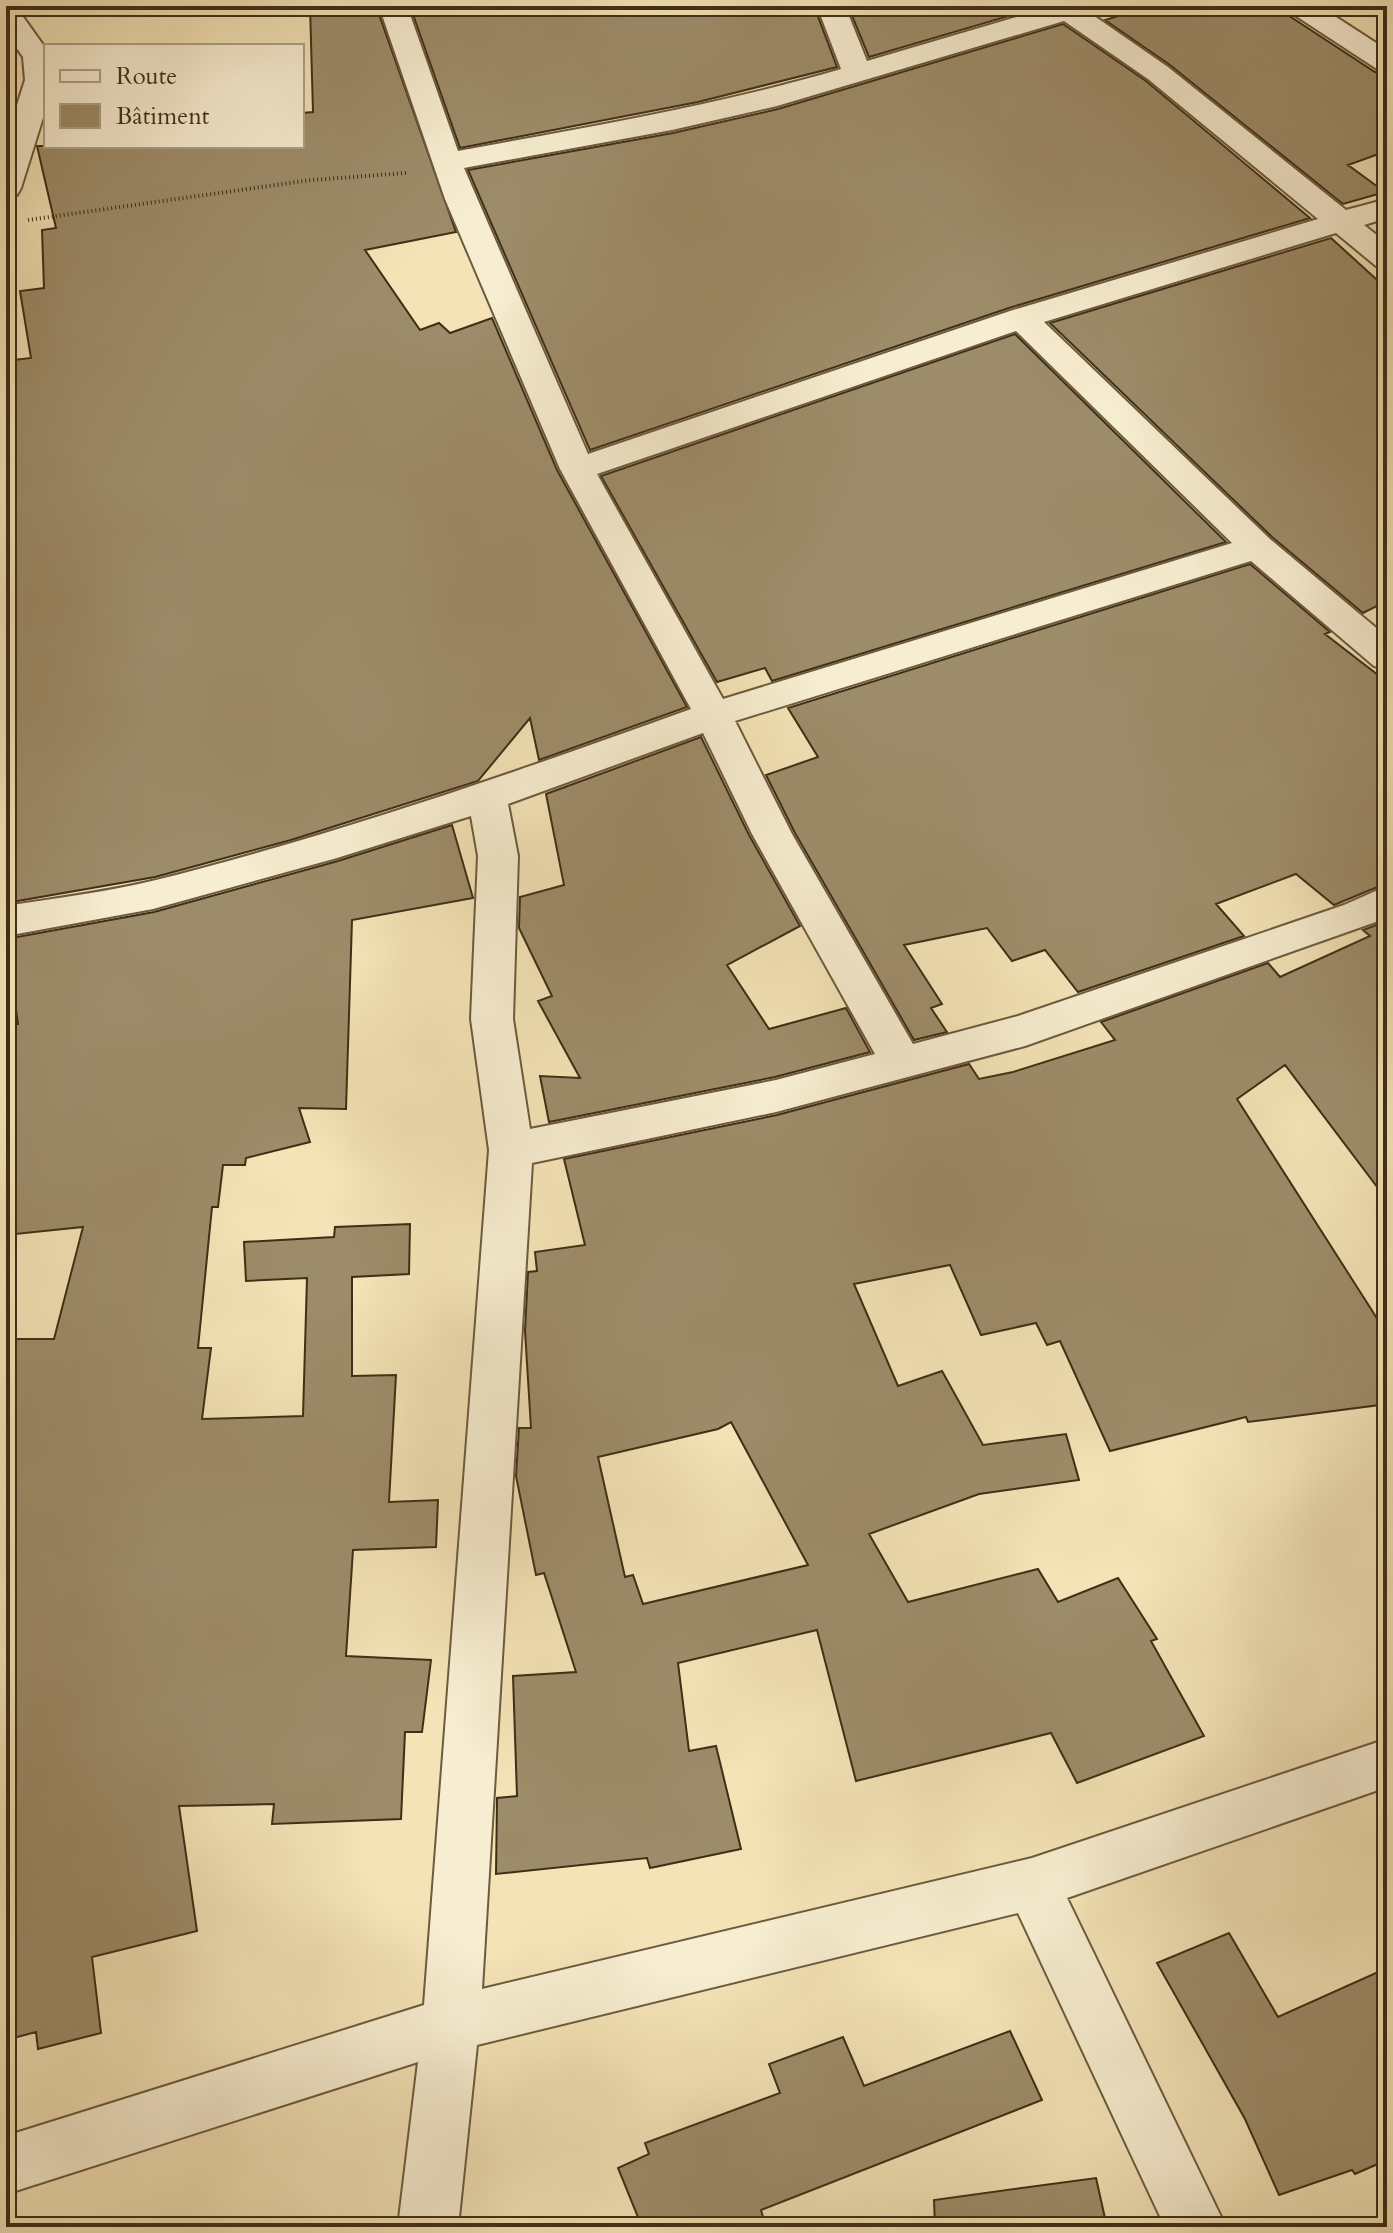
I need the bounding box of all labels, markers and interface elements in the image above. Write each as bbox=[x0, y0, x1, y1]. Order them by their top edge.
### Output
legend bbox=[44, 44, 304, 148]
text: Route bbox=[116, 60, 177, 93]
text: Bâtiment bbox=[116, 100, 210, 133]

